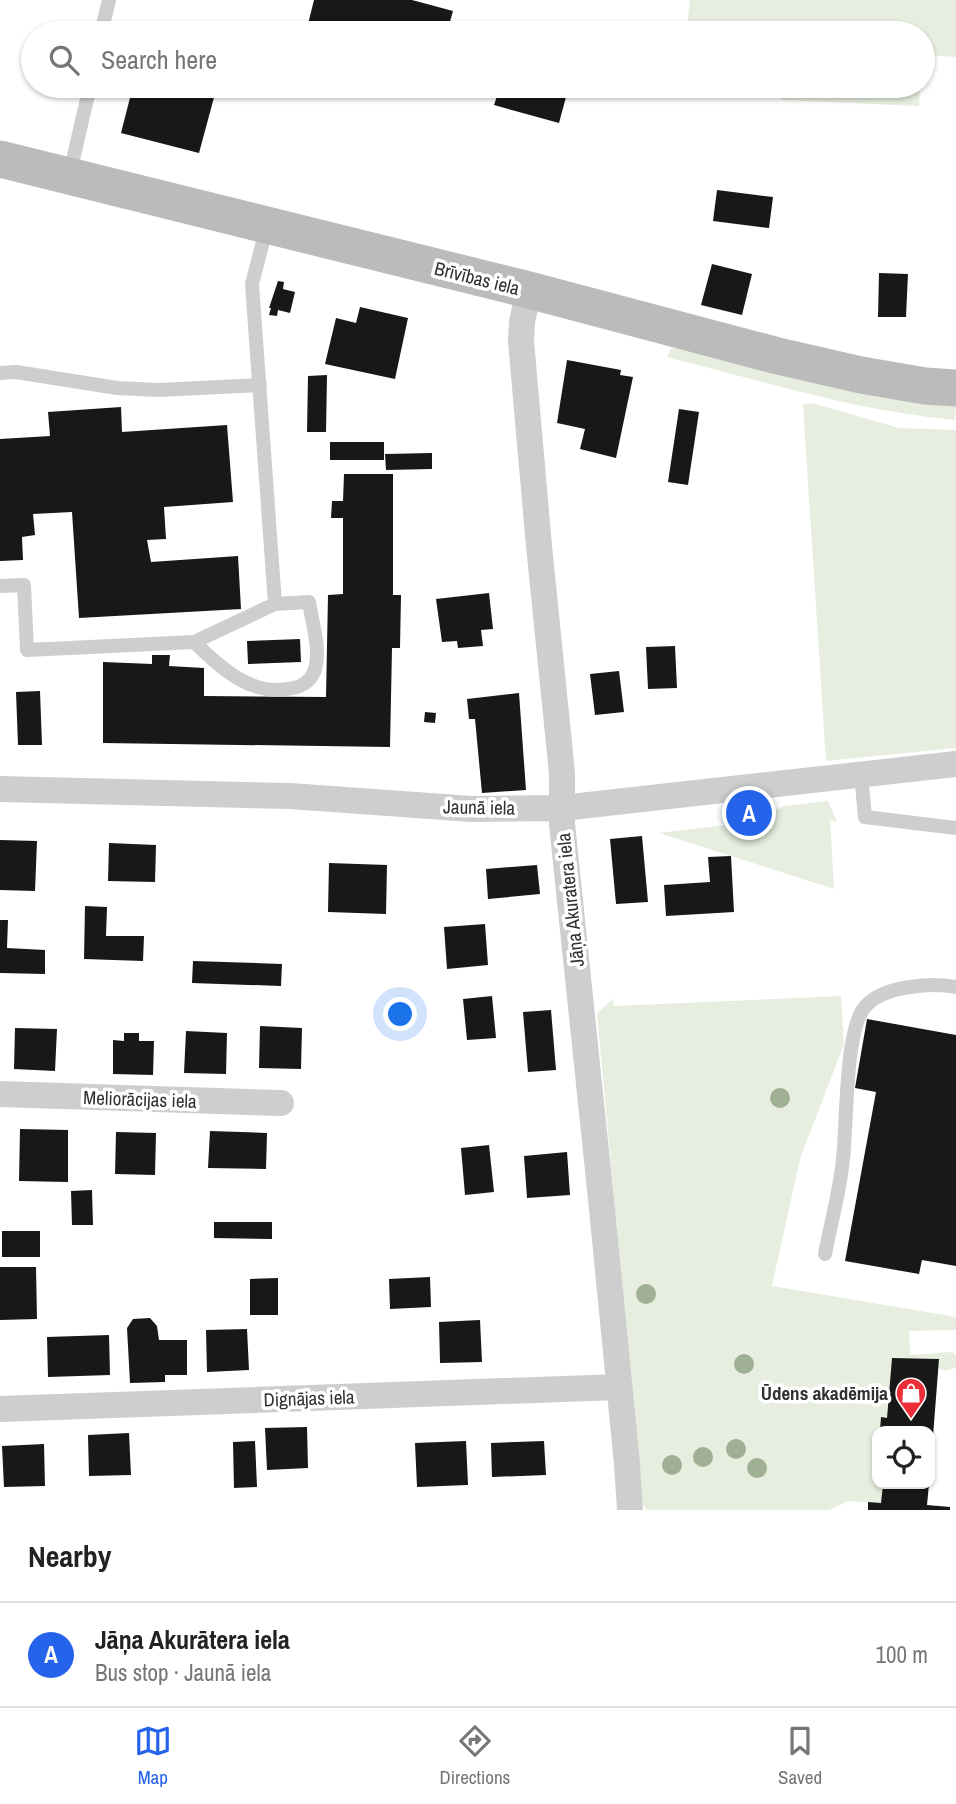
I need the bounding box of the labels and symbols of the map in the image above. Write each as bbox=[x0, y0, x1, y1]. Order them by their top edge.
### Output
street label: Brīvības iela bbox=[432, 255, 522, 301]
pin: A bbox=[726, 787, 772, 839]
street label: Jaunā iela bbox=[443, 793, 516, 821]
street label: Jāņa Akuratera iela bbox=[550, 832, 590, 968]
your location bbox=[383, 997, 417, 1031]
street label: Meliorācijas iela bbox=[83, 1084, 197, 1114]
shop icon: Ūdens akadēmija bbox=[894, 1376, 928, 1420]
place label: Ūdens akadēmija bbox=[761, 1380, 888, 1406]
street label: Dignājas iela bbox=[263, 1383, 355, 1413]

